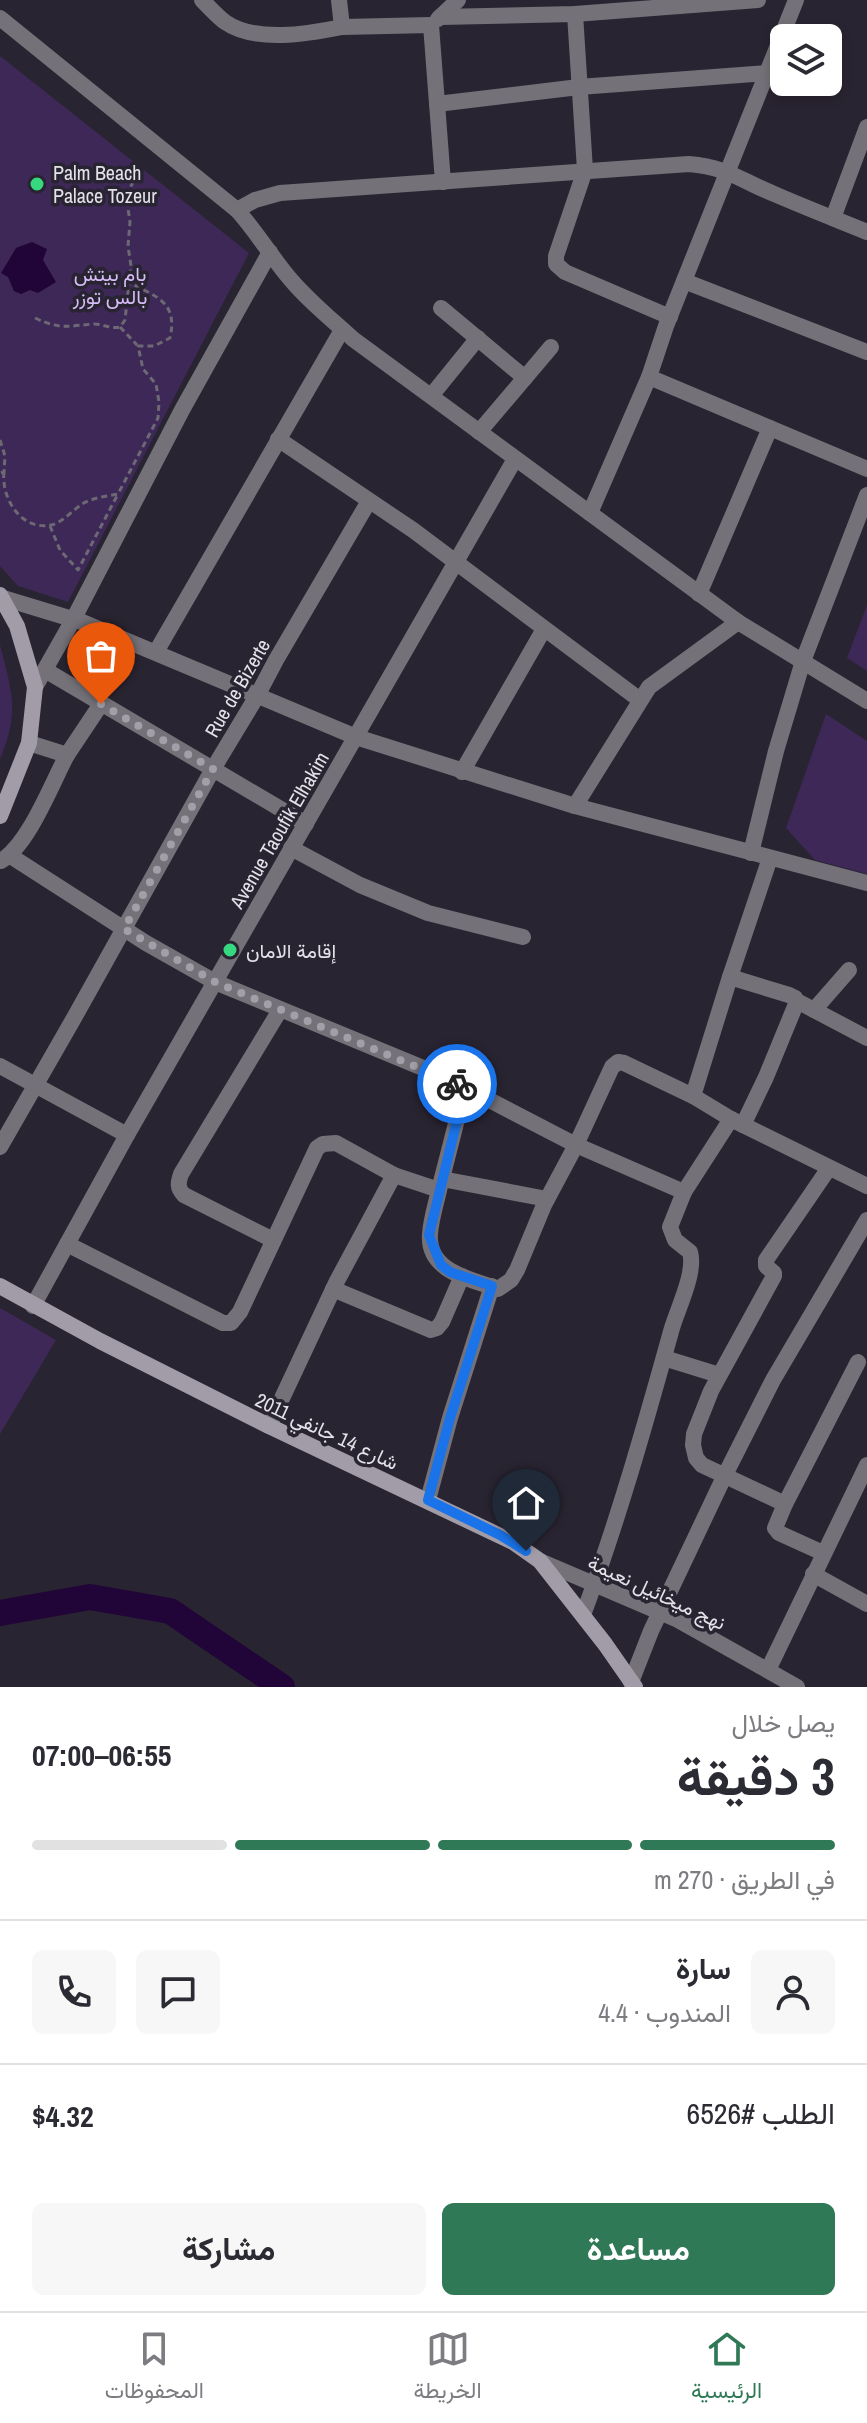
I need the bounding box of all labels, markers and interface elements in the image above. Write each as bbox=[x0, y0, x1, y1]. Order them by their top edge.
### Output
map controls bbox=[770, 24, 842, 96]
button: layers bbox=[770, 24, 842, 96]
place label: Palm Beach Palace Tozeur bbox=[53, 159, 157, 209]
marker: Palm Beach Palace Tozeur bbox=[28, 175, 46, 193]
park label: بام بيتش بالس توزر bbox=[72, 260, 147, 310]
pin bbox=[67, 622, 135, 704]
icon: bag bbox=[79, 634, 123, 678]
street label: Rue de Bizerte bbox=[198, 634, 276, 742]
street label: Avenue Taoufik Elhakim bbox=[223, 747, 335, 914]
place label: إقامة الامان bbox=[246, 937, 336, 964]
marker: إقامة الامان bbox=[221, 941, 239, 959]
courier bbox=[417, 1044, 497, 1124]
icon: bike bbox=[435, 1062, 479, 1106]
street label: شارع 14 جانفي 2011 bbox=[249, 1386, 403, 1480]
pin bbox=[492, 1469, 560, 1551]
icon: home bbox=[504, 1481, 548, 1525]
street label: نهج ميخائيل نعيمة bbox=[583, 1548, 730, 1637]
text: يصل خلال bbox=[731, 1705, 835, 1740]
text: 06:55–07:00 bbox=[32, 1735, 172, 1775]
text: 3 دقيقة bbox=[677, 1741, 835, 1811]
text: في الطريق · 270 m bbox=[654, 1862, 835, 1897]
text: سارة bbox=[676, 1948, 731, 1988]
button: phone bbox=[32, 1950, 116, 2034]
button: chat bbox=[136, 1950, 220, 2034]
button: person bbox=[751, 1950, 835, 2034]
text: المندوب · 4.4 bbox=[598, 1995, 731, 2030]
text: الطلب #6526 bbox=[686, 2093, 835, 2133]
text: $4.32 bbox=[32, 2096, 94, 2136]
button: مشاركة bbox=[32, 2203, 426, 2295]
button: مساعدة bbox=[442, 2203, 835, 2295]
tab: المحفوظات bbox=[105, 2327, 204, 2410]
tab: الخريطة bbox=[413, 2327, 482, 2410]
tab: الرئيسية bbox=[691, 2327, 762, 2410]

